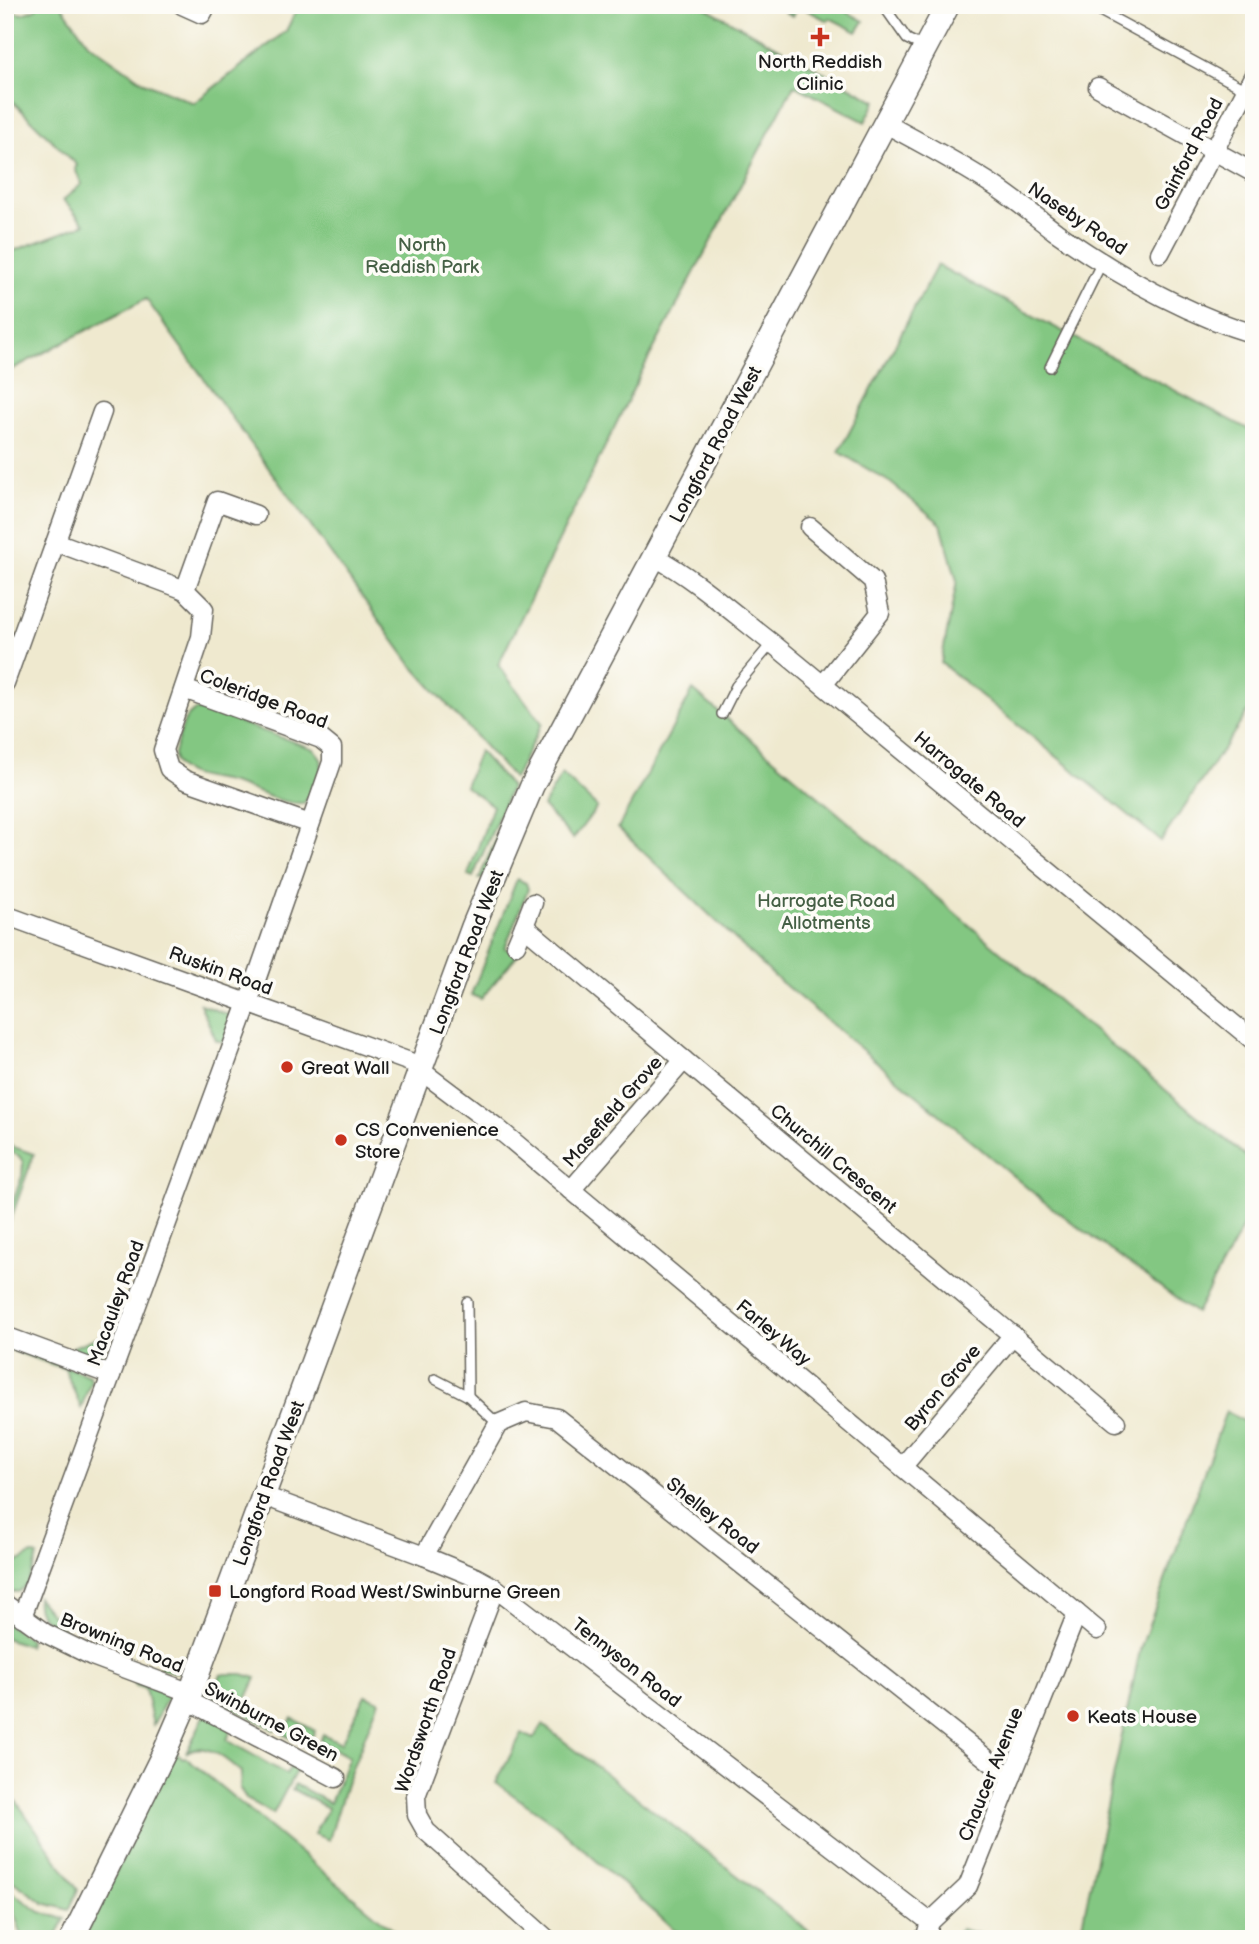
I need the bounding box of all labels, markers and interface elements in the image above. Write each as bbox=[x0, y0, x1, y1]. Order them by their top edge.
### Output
marker: North Reddish Clinic bbox=[810, 27, 830, 47]
place label: North Reddish Clinic bbox=[758, 51, 882, 96]
street label: Gainford Road bbox=[1150, 94, 1229, 215]
street label: Naseby Road bbox=[1023, 178, 1131, 261]
park label: North Reddish Park bbox=[365, 234, 480, 279]
street label: Longford Road West bbox=[665, 362, 767, 527]
street label: Coleridge Road bbox=[196, 664, 331, 734]
street label: Harrogate Road bbox=[909, 727, 1029, 833]
street label: Longford Road West bbox=[425, 867, 509, 1038]
park label: Harrogate Road Allotments bbox=[757, 890, 895, 935]
street label: Ruskin Road bbox=[165, 942, 276, 1001]
street label: Masefield Grove bbox=[559, 1052, 668, 1172]
place label: Great Wall bbox=[301, 1057, 389, 1080]
marker: Great Wall bbox=[279, 1059, 295, 1075]
street label: Churchill Crescent bbox=[765, 1099, 901, 1219]
place label: CS Convenience Store bbox=[355, 1119, 499, 1164]
marker: CS Convenience Store bbox=[333, 1132, 349, 1148]
street label: Macauley Road bbox=[83, 1237, 150, 1370]
street label: Farley Way bbox=[731, 1295, 816, 1371]
street label: Byron Grove bbox=[900, 1340, 986, 1436]
street label: Longford Road West bbox=[229, 1398, 310, 1569]
street label: Shelley Road bbox=[661, 1473, 763, 1559]
place label: Longford Road West/Swinburne Green bbox=[229, 1581, 561, 1604]
marker: Longford Road West/Swinburne Green bbox=[207, 1583, 223, 1599]
street label: Browning Road bbox=[56, 1608, 186, 1679]
street label: Tennyson Road bbox=[567, 1613, 685, 1713]
street label: Wordsworth Road bbox=[391, 1645, 462, 1796]
street label: Swinburne Green bbox=[200, 1677, 342, 1767]
street label: Chaucer Avenue bbox=[954, 1704, 1029, 1845]
place label: Keats House bbox=[1087, 1706, 1197, 1729]
marker: Keats House bbox=[1065, 1708, 1081, 1724]

